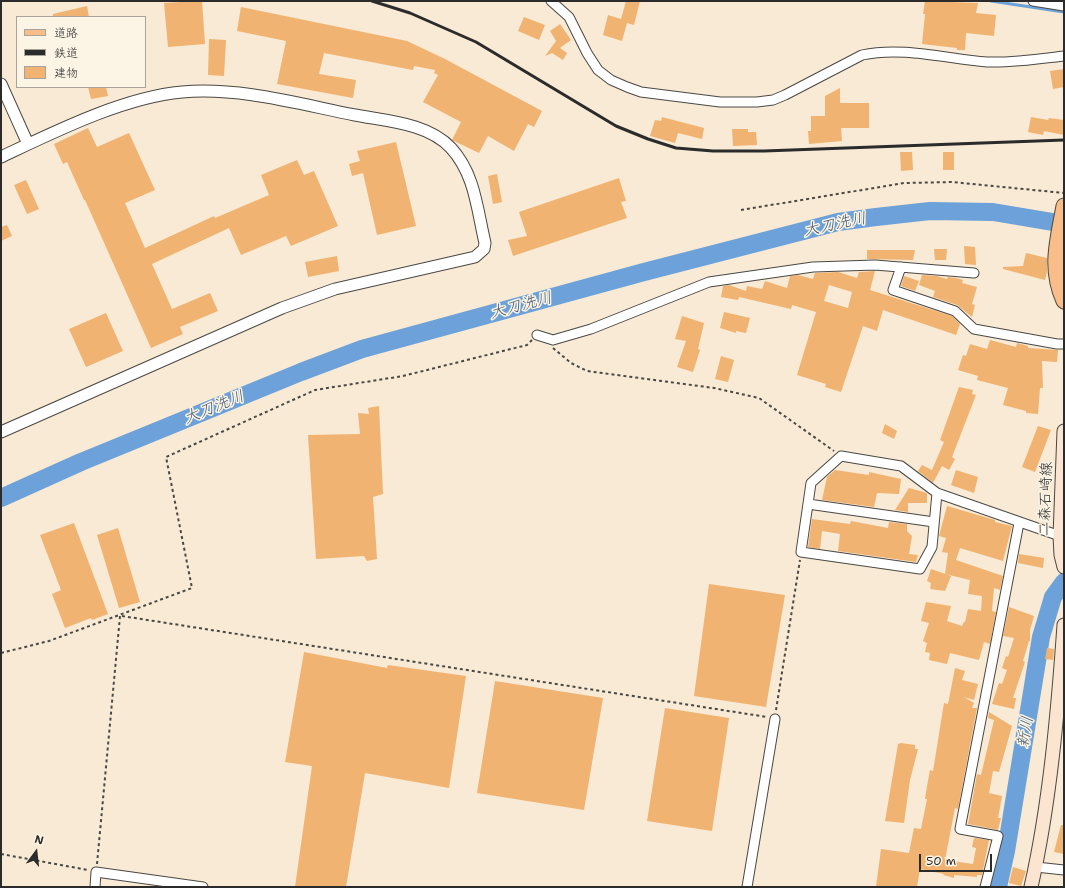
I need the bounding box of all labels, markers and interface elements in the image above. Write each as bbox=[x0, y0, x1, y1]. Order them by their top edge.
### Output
legend bbox=[16, 16, 146, 88]
text: 道路 bbox=[54, 25, 78, 41]
text: 鉄道 bbox=[54, 45, 78, 61]
text: 建物 bbox=[54, 65, 78, 81]
water label: 大刀洗川 bbox=[802, 209, 868, 241]
water label: 大刀洗川 bbox=[488, 288, 554, 324]
water label: 大刀洗川 bbox=[181, 387, 247, 429]
street label: 二森石崎線 bbox=[1036, 461, 1056, 537]
water label: 新川 bbox=[1014, 715, 1038, 749]
north arrow bbox=[16, 832, 56, 872]
text: N bbox=[33, 832, 45, 848]
scale bar bbox=[921, 846, 994, 872]
text: 50 m bbox=[926, 853, 956, 869]

